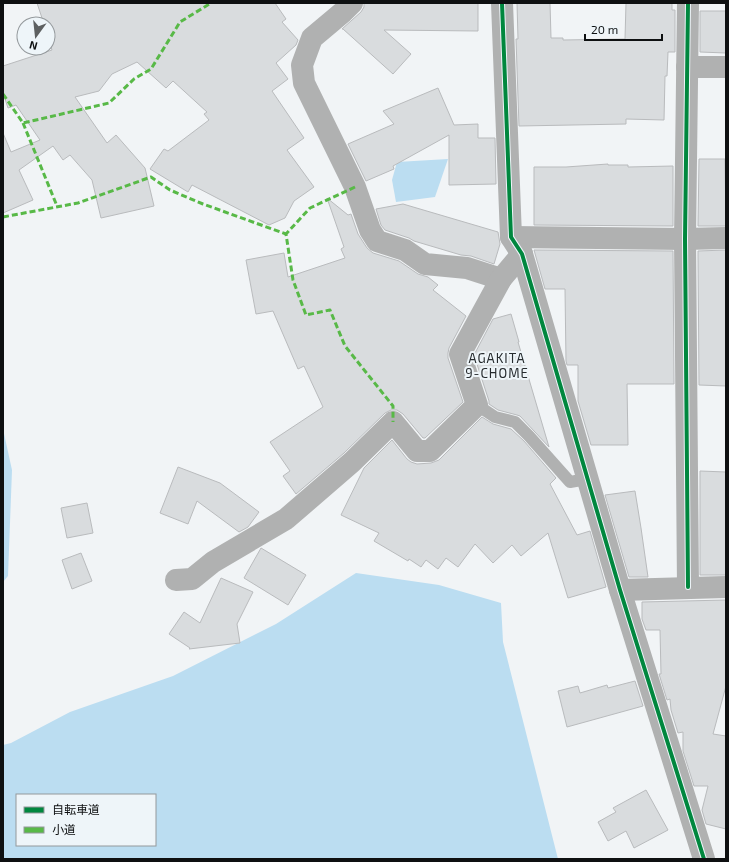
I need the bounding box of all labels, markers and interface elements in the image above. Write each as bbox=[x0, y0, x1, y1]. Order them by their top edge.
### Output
north arrow bbox=[16, 16, 56, 56]
scale bar bbox=[585, 16, 662, 42]
text: 20 m bbox=[591, 22, 618, 36]
text: N bbox=[28, 39, 39, 53]
district label: AGAKITA 9-CHOME bbox=[465, 350, 529, 381]
legend bbox=[16, 794, 156, 846]
text: 自転車道 bbox=[52, 802, 100, 816]
text: 小道 bbox=[52, 822, 76, 836]

